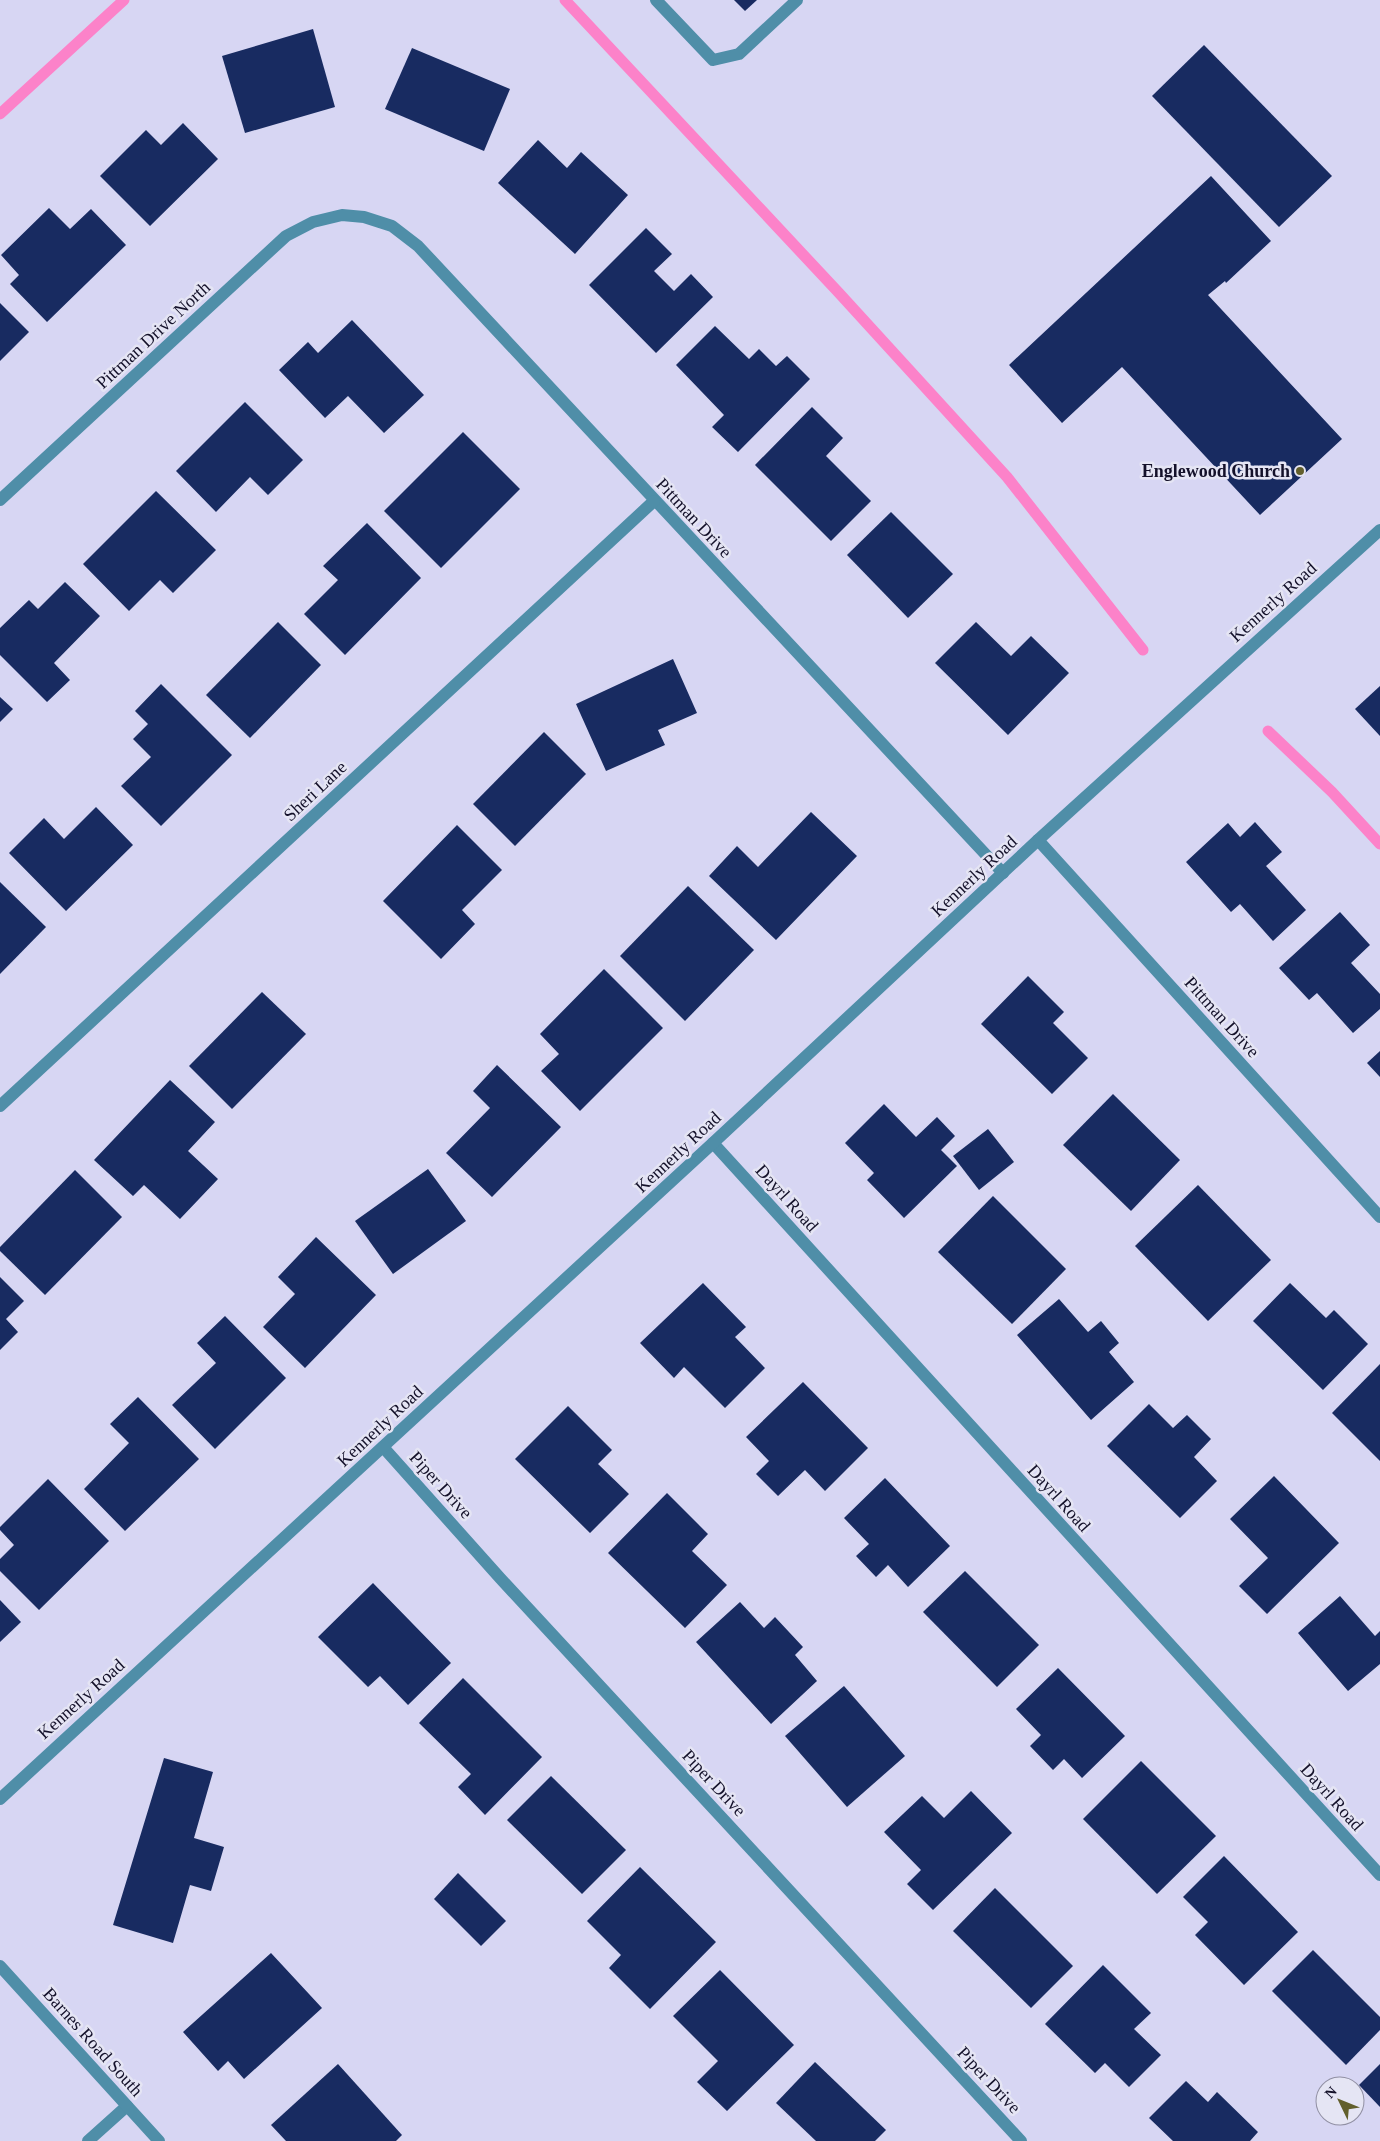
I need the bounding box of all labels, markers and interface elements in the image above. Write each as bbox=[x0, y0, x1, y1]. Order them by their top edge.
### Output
street label: Pittman Drive North bbox=[92, 277, 214, 393]
place label: Englewood Church bbox=[1142, 461, 1290, 481]
marker: Englewood Church bbox=[1294, 465, 1306, 477]
street label: Pittman Drive bbox=[652, 474, 736, 562]
street label: Kennerly Road bbox=[1226, 558, 1320, 646]
street label: Sheri Lane bbox=[279, 757, 351, 825]
street label: Kennerly Road bbox=[927, 831, 1021, 921]
street label: Pittman Drive bbox=[1181, 973, 1263, 1061]
street label: Kennerly Road bbox=[631, 1107, 725, 1197]
street label: Dayrl Road bbox=[752, 1160, 822, 1236]
street label: Kennerly Road bbox=[333, 1381, 427, 1471]
street label: Piper Drive bbox=[406, 1447, 476, 1523]
street label: Dayrl Road bbox=[1024, 1460, 1094, 1536]
street label: Kennerly Road bbox=[34, 1655, 128, 1743]
street label: Piper Drive bbox=[678, 1746, 750, 1820]
street label: Dayrl Road bbox=[1297, 1759, 1367, 1835]
street label: Barnes Road South bbox=[39, 1984, 147, 2100]
street label: Piper Drive bbox=[953, 2043, 1025, 2117]
north arrow bbox=[1315, 2076, 1365, 2126]
text: N bbox=[1322, 2084, 1340, 2101]

